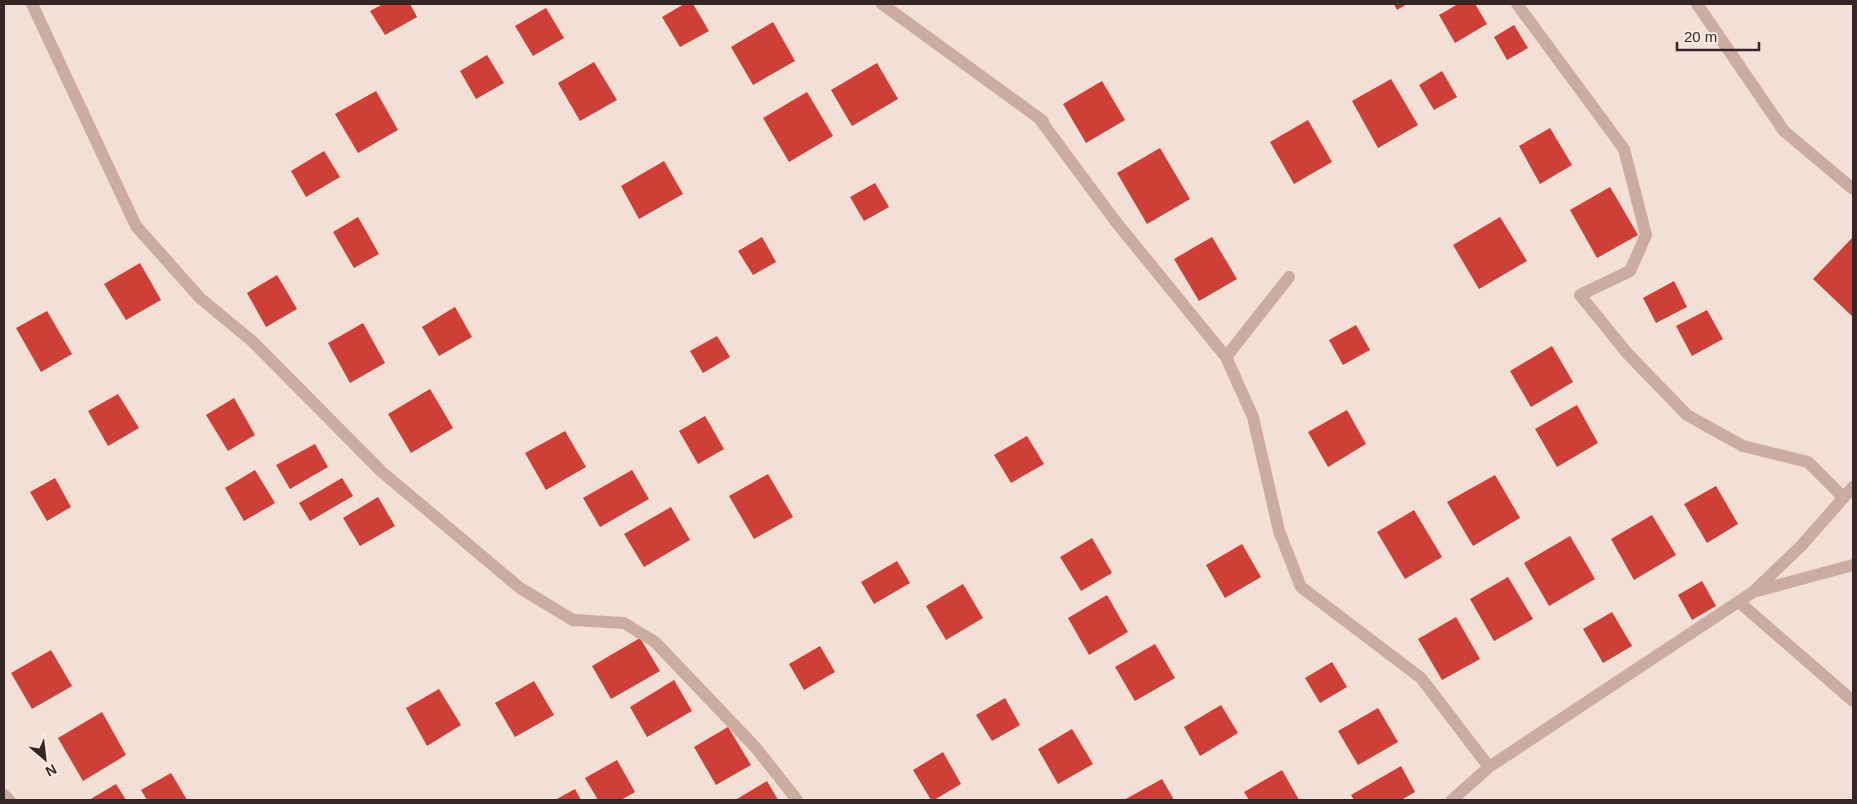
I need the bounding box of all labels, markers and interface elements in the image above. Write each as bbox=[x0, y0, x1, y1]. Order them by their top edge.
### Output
scale bar bbox=[1677, 20, 1760, 52]
text: 20 m bbox=[1684, 28, 1717, 45]
north arrow bbox=[20, 734, 70, 784]
text: N bbox=[43, 761, 59, 780]

